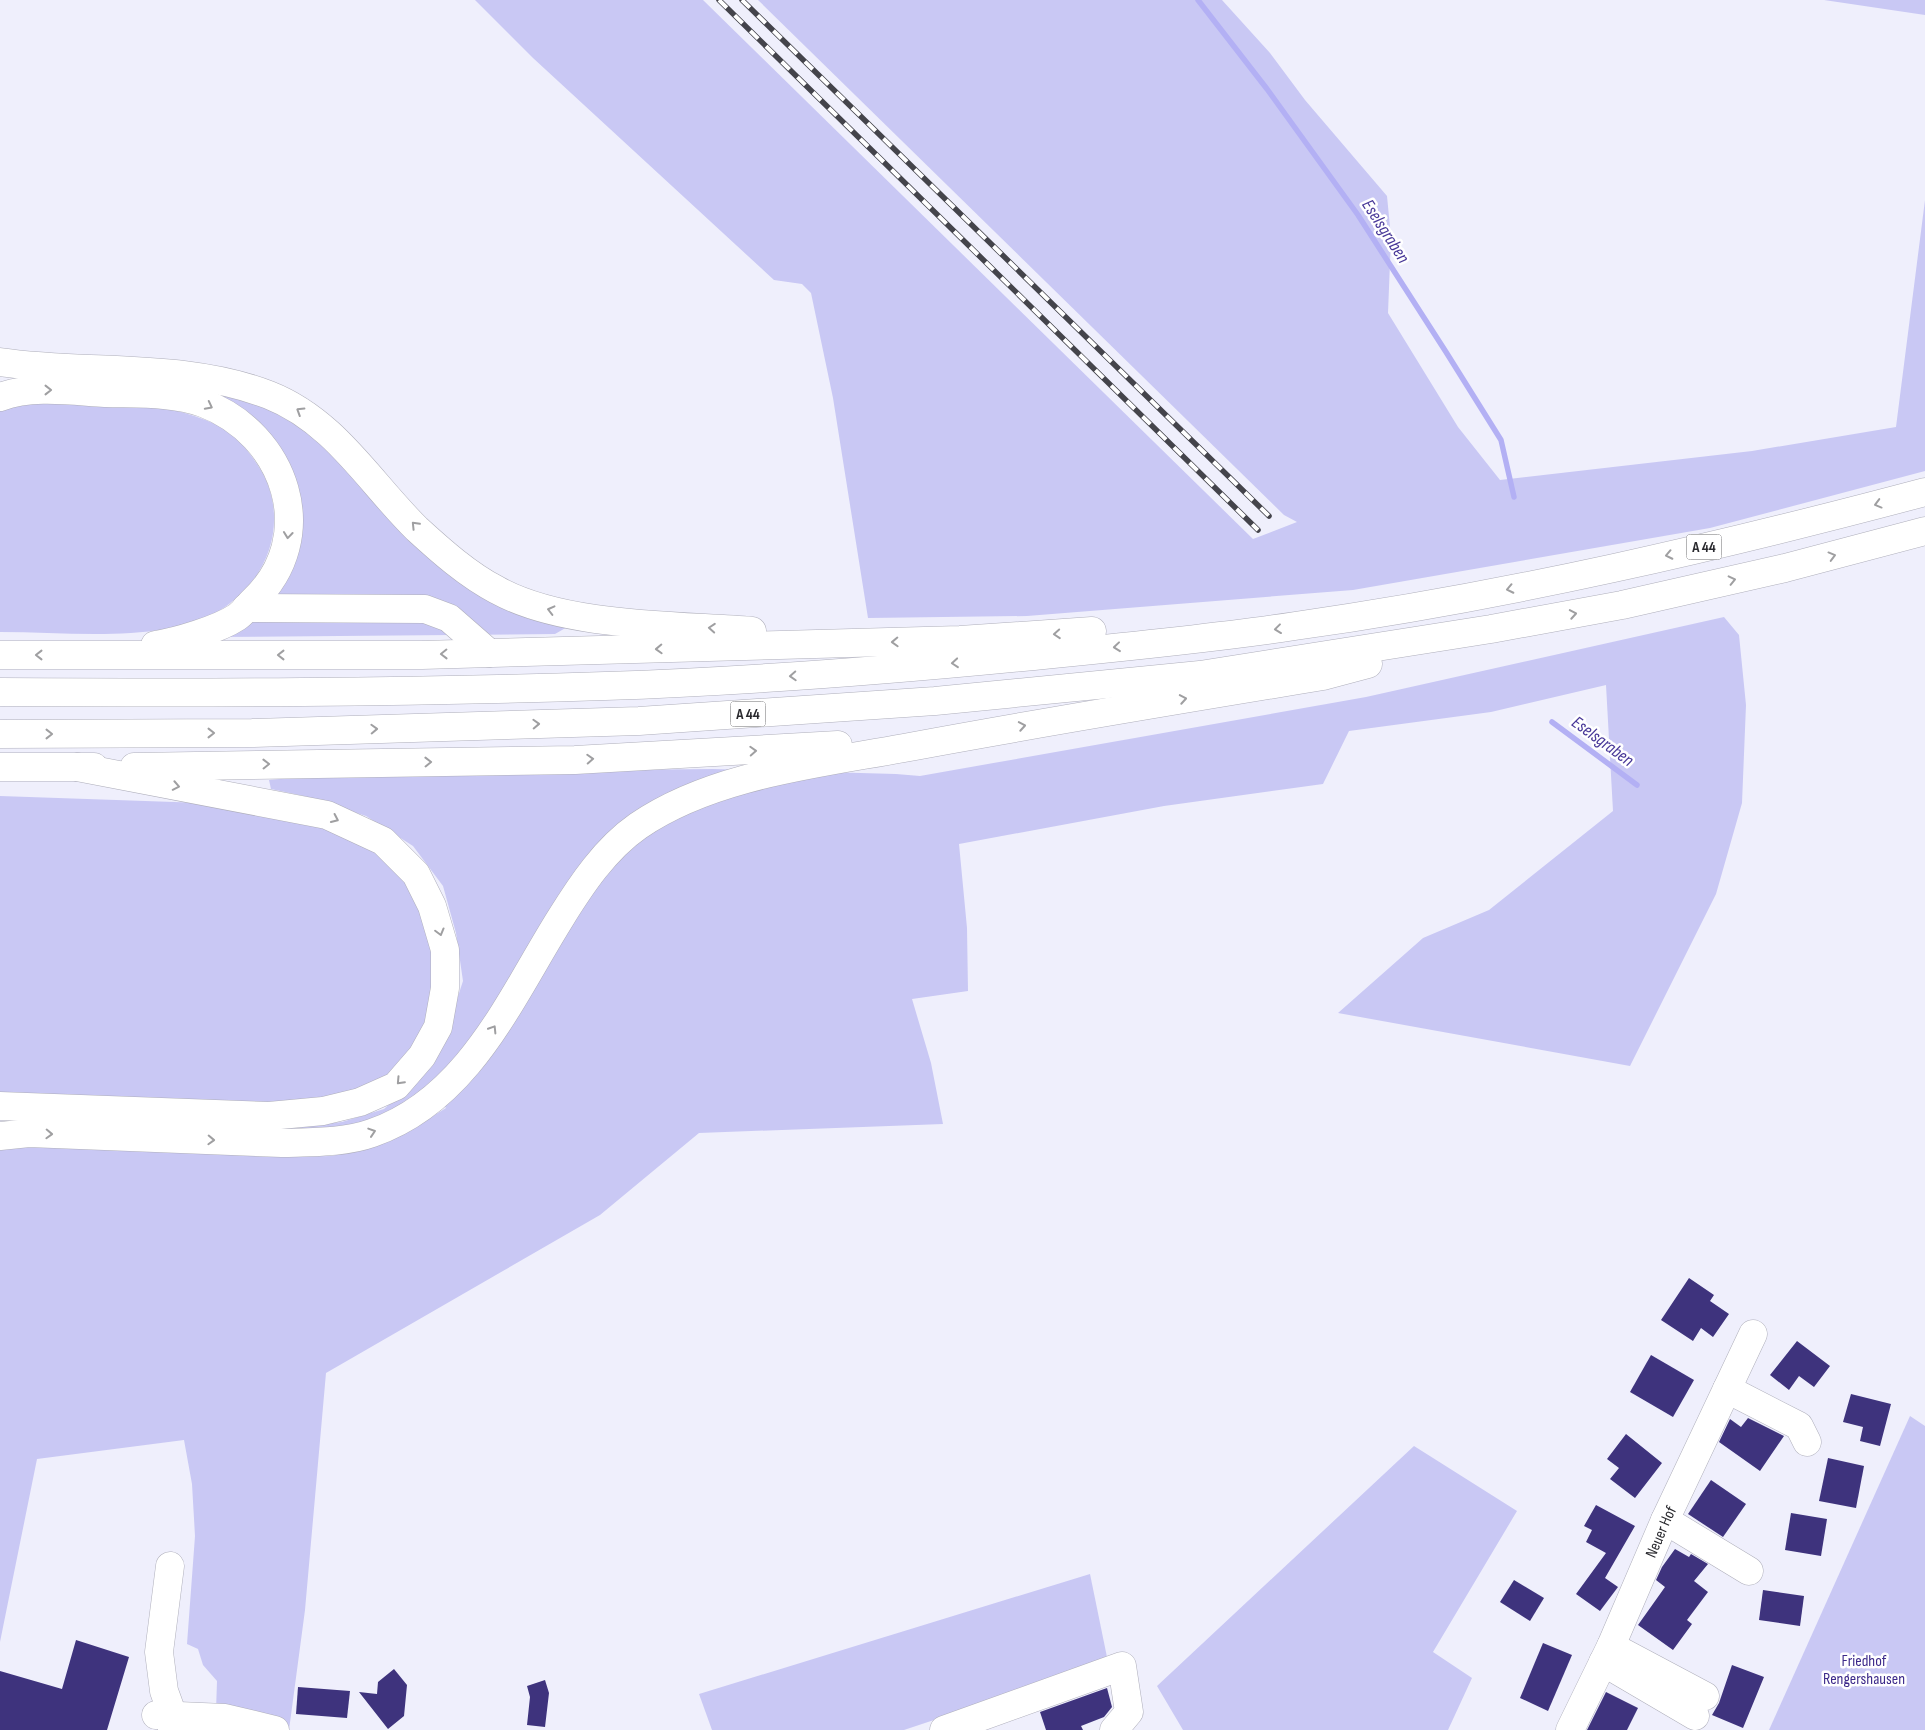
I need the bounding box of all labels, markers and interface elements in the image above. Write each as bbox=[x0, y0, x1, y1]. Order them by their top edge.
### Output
water label: Eselsgraben bbox=[1357, 196, 1414, 267]
one-way arrow bbox=[44, 385, 52, 395]
one-way arrow bbox=[203, 400, 212, 410]
one-way arrow bbox=[296, 408, 305, 418]
one-way arrow bbox=[1874, 499, 1882, 509]
one-way arrow bbox=[412, 522, 421, 531]
one-way arrow bbox=[283, 531, 294, 539]
road number: A 44 bbox=[1686, 534, 1722, 560]
one-way arrow bbox=[1665, 549, 1673, 560]
one-way arrow bbox=[1828, 551, 1837, 562]
one-way arrow bbox=[1728, 575, 1737, 586]
one-way arrow bbox=[1506, 583, 1514, 594]
one-way arrow bbox=[547, 605, 555, 615]
one-way arrow bbox=[1569, 609, 1578, 619]
one-way arrow bbox=[708, 623, 716, 634]
one-way arrow bbox=[1274, 623, 1282, 634]
one-way arrow bbox=[1053, 628, 1061, 639]
one-way arrow bbox=[891, 637, 899, 648]
one-way arrow bbox=[1112, 642, 1120, 653]
one-way arrow bbox=[654, 644, 662, 654]
one-way arrow bbox=[440, 649, 448, 660]
one-way arrow bbox=[35, 650, 42, 660]
one-way arrow bbox=[277, 650, 285, 660]
one-way arrow bbox=[951, 657, 959, 668]
one-way arrow bbox=[789, 670, 797, 681]
one-way arrow bbox=[1178, 695, 1187, 705]
road number: A 44 bbox=[730, 702, 766, 726]
water label: Eselsgraben bbox=[1568, 712, 1638, 771]
one-way arrow bbox=[532, 719, 540, 729]
one-way arrow bbox=[1018, 722, 1027, 732]
one-way arrow bbox=[370, 724, 378, 735]
one-way arrow bbox=[208, 728, 215, 738]
one-way arrow bbox=[45, 729, 53, 739]
one-way arrow bbox=[749, 745, 757, 756]
one-way arrow bbox=[587, 753, 595, 764]
one-way arrow bbox=[424, 757, 432, 767]
one-way arrow bbox=[262, 759, 270, 770]
one-way arrow bbox=[172, 781, 181, 791]
one-way arrow bbox=[330, 812, 339, 823]
one-way arrow bbox=[434, 928, 444, 936]
one-way arrow bbox=[486, 1025, 496, 1034]
one-way arrow bbox=[397, 1075, 406, 1084]
one-way arrow bbox=[45, 1128, 53, 1139]
one-way arrow bbox=[367, 1128, 376, 1138]
one-way arrow bbox=[208, 1135, 215, 1145]
street label: Neuer Hof bbox=[1642, 1503, 1681, 1561]
park label: Friedhof Rengershausen bbox=[1823, 1652, 1905, 1689]

